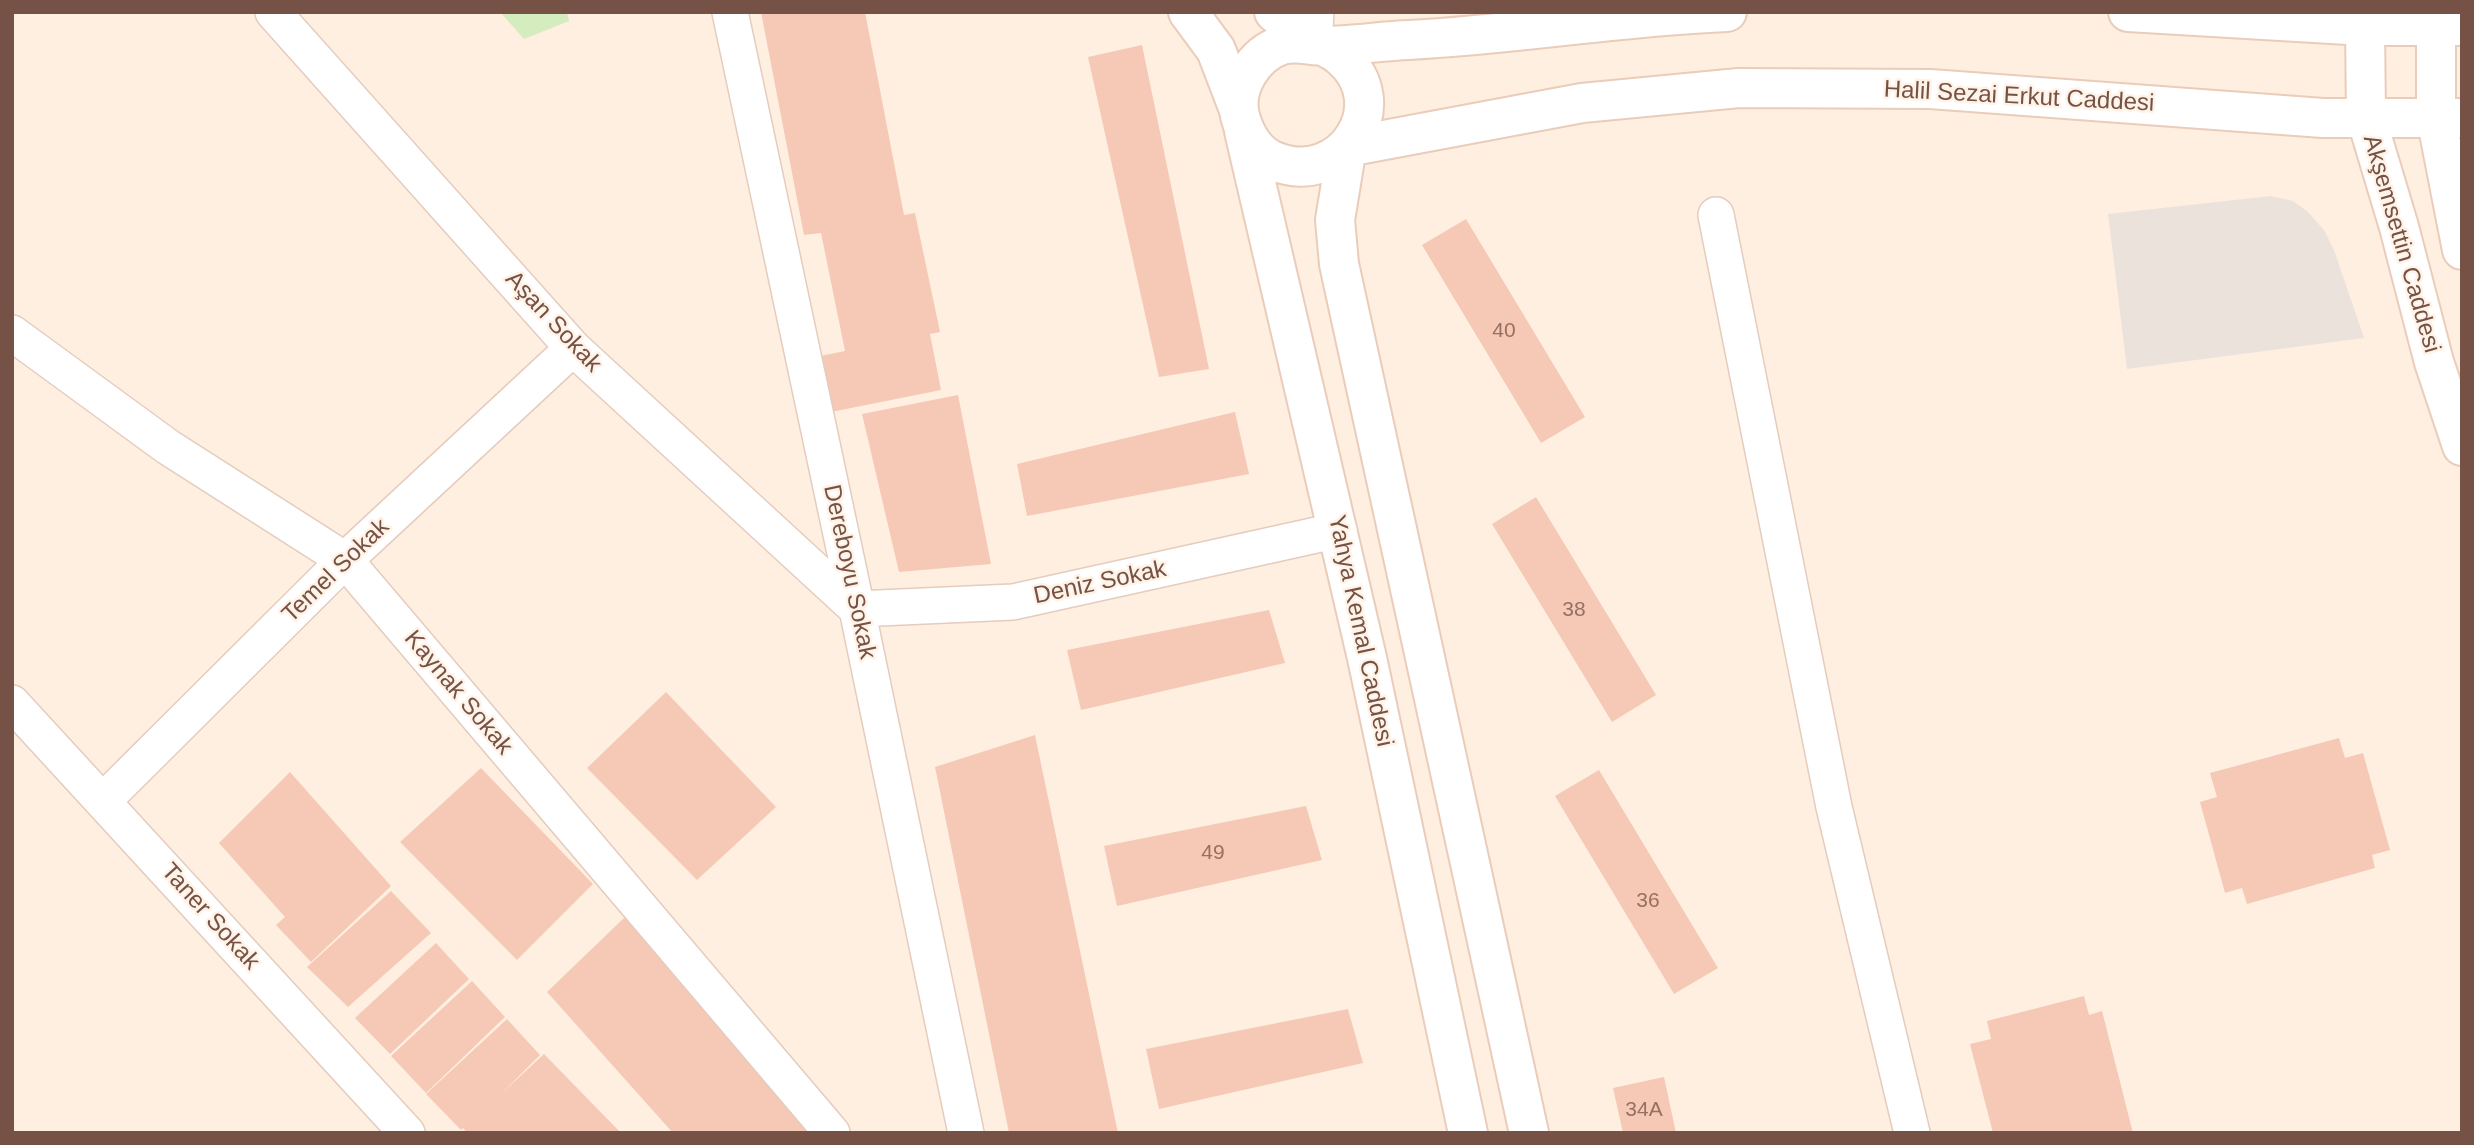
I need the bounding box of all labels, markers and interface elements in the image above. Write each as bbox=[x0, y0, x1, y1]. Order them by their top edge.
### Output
street label: Halil Sezai Erkut Caddesi bbox=[1883, 76, 2155, 118]
street label: Akşemsettin Caddesi bbox=[2356, 132, 2446, 356]
street label: Aşan Sokak bbox=[499, 265, 607, 379]
house number: 40 bbox=[1492, 318, 1516, 344]
street label: Dereboyu Sokak bbox=[816, 482, 882, 662]
street label: Temel Sokak bbox=[277, 513, 395, 629]
street label: Yahya Kemal Caddesi bbox=[1321, 513, 1399, 749]
street label: Deniz Sokak bbox=[1031, 555, 1169, 611]
house number: 38 bbox=[1562, 597, 1586, 623]
street label: Kaynak Sokak bbox=[398, 625, 518, 761]
house number: 49 bbox=[1201, 840, 1225, 866]
street label: Taner Sokak bbox=[155, 858, 265, 976]
house number: 36 bbox=[1636, 888, 1660, 914]
house number: 34A bbox=[1625, 1097, 1663, 1123]

